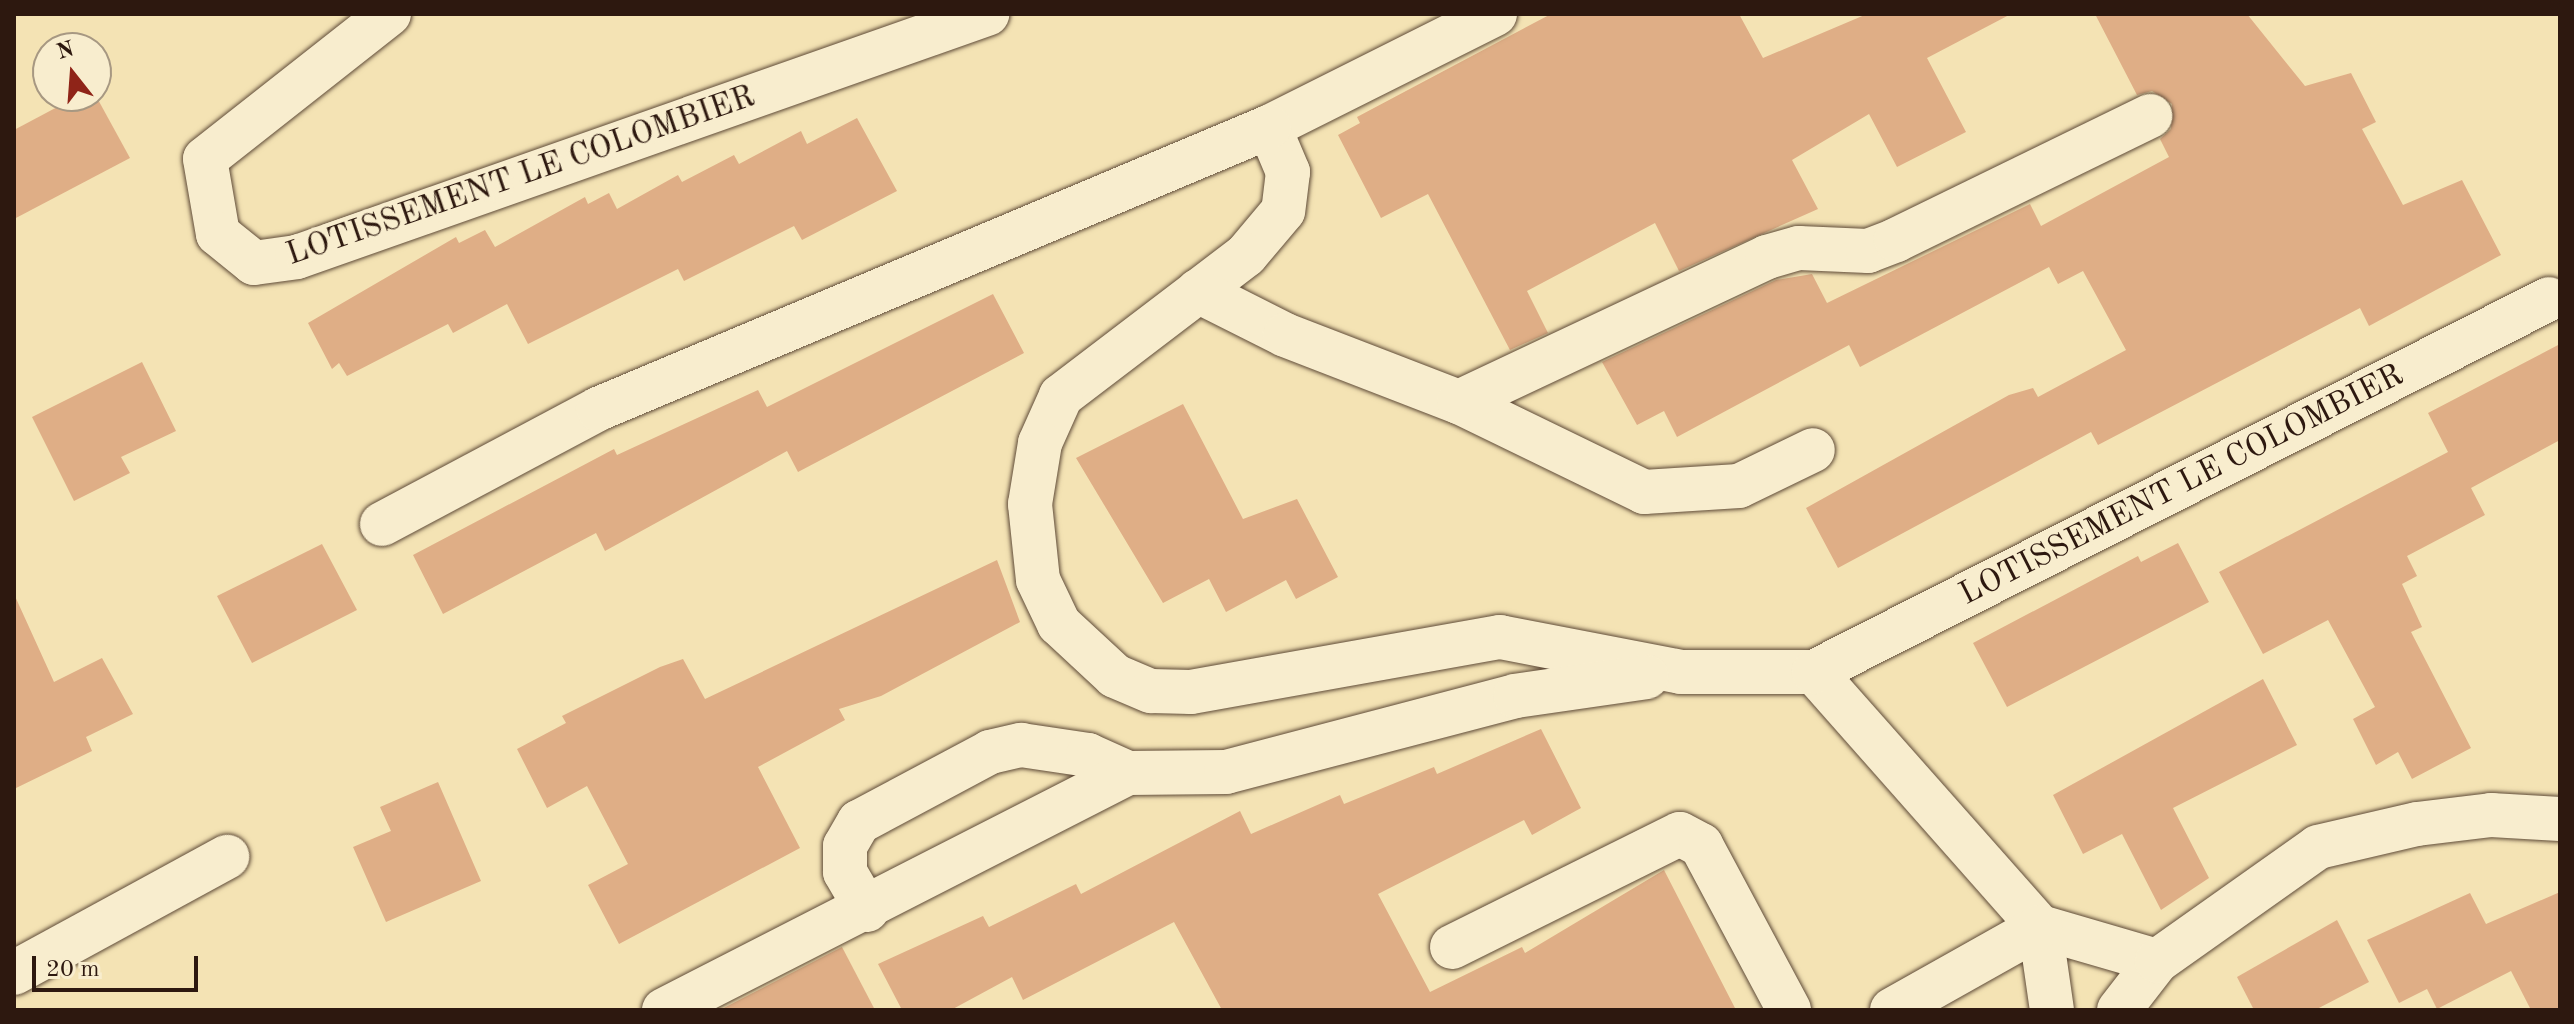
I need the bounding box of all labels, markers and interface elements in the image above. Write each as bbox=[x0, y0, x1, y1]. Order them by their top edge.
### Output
north arrow bbox=[32, 32, 112, 112]
text: N bbox=[54, 38, 77, 64]
street label: LOTISSEMENT LE COLOMBIER bbox=[282, 79, 760, 275]
street label: LOTISSEMENT LE COLOMBIER bbox=[1954, 357, 2410, 615]
scale bar bbox=[36, 940, 202, 990]
text: 20 m bbox=[46, 958, 100, 982]

